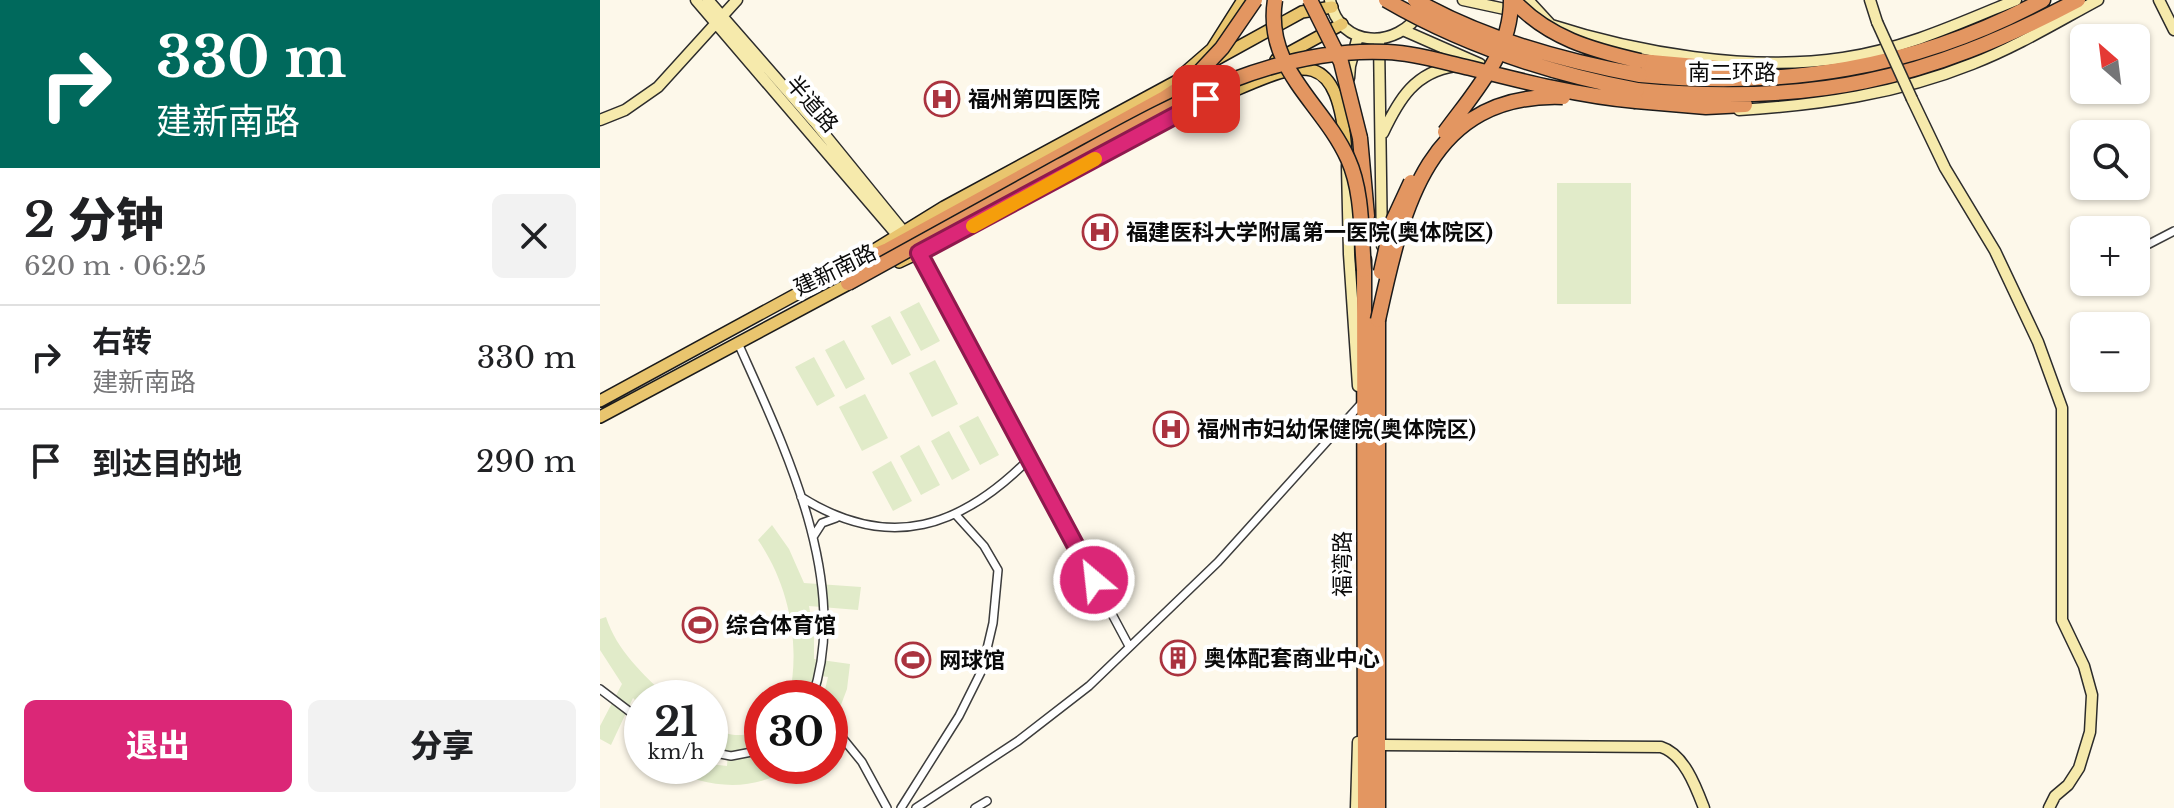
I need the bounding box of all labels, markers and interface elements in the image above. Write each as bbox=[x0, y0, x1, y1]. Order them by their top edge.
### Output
text: 330 m bbox=[156, 23, 346, 92]
north arrow bbox=[2070, 24, 2150, 104]
map controls bbox=[2070, 24, 2150, 392]
icon: right bbox=[24, 32, 128, 136]
street label: 南二环路 bbox=[1688, 59, 1776, 86]
pin bbox=[1172, 65, 1240, 133]
street label: 半道路 bbox=[780, 70, 844, 138]
icon: arrive bbox=[1184, 77, 1228, 121]
hospital icon: 福州第四医院 bbox=[923, 80, 961, 118]
place label: 福州第四医院 bbox=[968, 86, 1100, 113]
text: 建新南路 bbox=[156, 99, 300, 144]
button: search bbox=[2070, 120, 2150, 200]
text: 2 分钟 bbox=[24, 190, 164, 250]
button: close bbox=[492, 194, 576, 278]
hospital icon: 福建医科大学附属第一医院(奥体院区) bbox=[1081, 213, 1119, 251]
button: + bbox=[2070, 216, 2150, 296]
place label: 福建医科大学附属第一医院(奥体院区) bbox=[1126, 219, 1493, 246]
street label: 建新南路 bbox=[790, 239, 880, 301]
text: 620 m · 06:25 bbox=[24, 250, 206, 282]
button: − bbox=[2070, 312, 2150, 392]
text: 右转 bbox=[92, 323, 152, 360]
icon: right bbox=[24, 335, 68, 379]
text: 330 m bbox=[477, 339, 576, 376]
text: 建新南路 bbox=[92, 366, 196, 398]
hospital icon: 福州市妇幼保健院(奥体院区) bbox=[1152, 410, 1190, 448]
place label: 福州市妇幼保健院(奥体院区) bbox=[1197, 416, 1476, 443]
icon: arrive bbox=[24, 439, 68, 483]
text: 290 m bbox=[476, 443, 576, 480]
text: 到达目的地 bbox=[92, 445, 242, 482]
street label: 福湾路 bbox=[1329, 531, 1356, 597]
position arrow bbox=[1052, 538, 1136, 622]
sports icon: 综合体育馆 bbox=[681, 606, 719, 644]
place label: 综合体育馆 bbox=[726, 612, 836, 639]
building icon: 奥体配套商业中心 bbox=[1159, 639, 1197, 677]
sports icon: 网球馆 bbox=[894, 641, 932, 679]
place label: 奥体配套商业中心 bbox=[1204, 645, 1380, 672]
place label: 网球馆 bbox=[939, 647, 1005, 674]
speed limit sign: 30 bbox=[744, 680, 848, 784]
text: 21 bbox=[654, 697, 698, 747]
button: 退出 bbox=[24, 700, 292, 792]
button: 分享 bbox=[308, 700, 576, 792]
text: km/h bbox=[648, 740, 704, 764]

